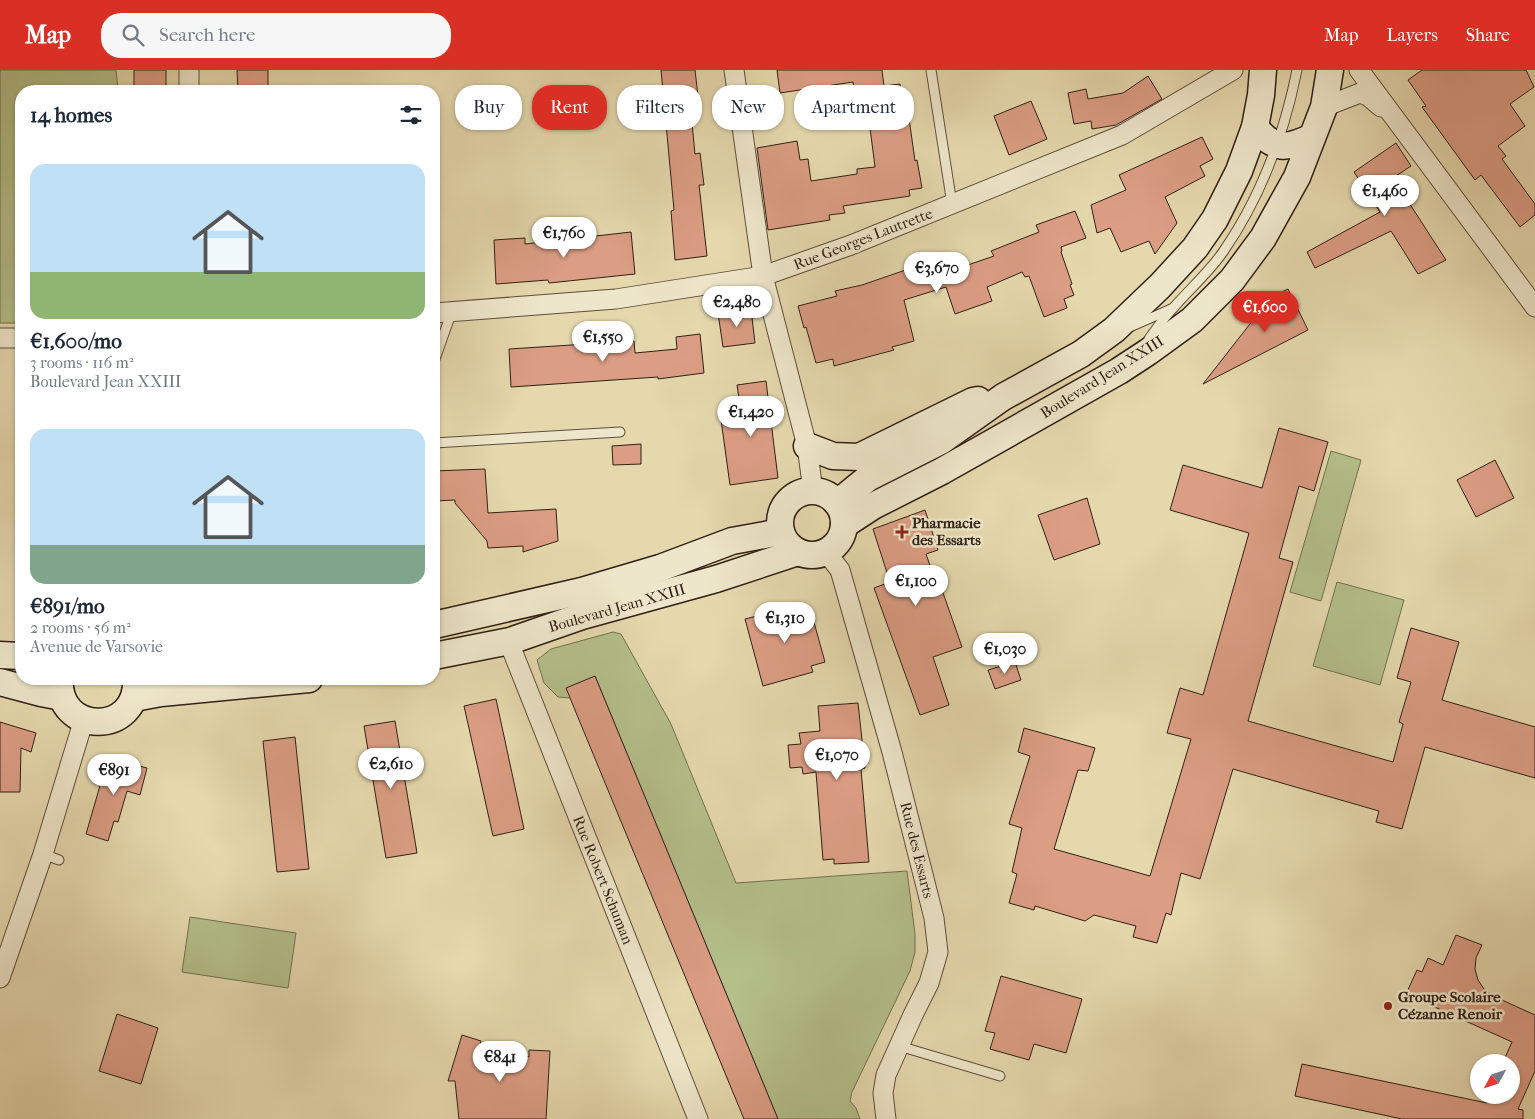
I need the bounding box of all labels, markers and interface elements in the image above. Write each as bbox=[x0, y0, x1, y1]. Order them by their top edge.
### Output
search box bbox=[101, 13, 451, 58]
text: Map bbox=[25, 21, 71, 49]
icon: search bbox=[119, 21, 147, 49]
text: Search here bbox=[159, 24, 255, 46]
text: Map bbox=[1324, 25, 1358, 46]
text: Layers bbox=[1386, 25, 1438, 46]
text: Share bbox=[1466, 25, 1510, 46]
chip: Buy bbox=[455, 85, 522, 130]
chip: Rent bbox=[532, 85, 607, 130]
chip: Filters bbox=[617, 85, 702, 130]
chip: New bbox=[712, 85, 784, 130]
chip: Apartment bbox=[794, 85, 914, 130]
icon: filters bbox=[397, 101, 425, 129]
text: 14 homes bbox=[30, 103, 112, 127]
pin: €1,460 bbox=[1344, 174, 1426, 217]
text: €1,460 bbox=[1362, 181, 1408, 200]
icon: home bbox=[183, 197, 273, 287]
street label: Rue Georges Lautrette bbox=[791, 204, 936, 274]
pin: €1,760 bbox=[523, 216, 605, 259]
text: €1,760 bbox=[543, 223, 585, 242]
pin: €3,670 bbox=[896, 252, 978, 294]
text: €3,670 bbox=[915, 258, 959, 277]
pin: €2,480 bbox=[696, 286, 778, 328]
pin: €1,600 bbox=[1224, 290, 1306, 333]
text: €2,480 bbox=[713, 292, 761, 311]
text: €1,600 bbox=[1243, 297, 1287, 316]
pin: €1,550 bbox=[562, 320, 644, 363]
text: €1,550 bbox=[583, 327, 623, 346]
text: €1,600/mo bbox=[30, 329, 122, 353]
street label: Boulevard Jean XXIII bbox=[1037, 332, 1167, 422]
text: 3 rooms · 116 m² bbox=[30, 353, 133, 372]
text: Boulevard Jean XXIII bbox=[30, 372, 181, 391]
pin: €1,420 bbox=[710, 396, 792, 438]
text: €1,420 bbox=[728, 402, 774, 421]
icon: home bbox=[183, 462, 273, 552]
place label: Pharmacie des Essarts bbox=[912, 514, 981, 549]
marker: Pharmacie des Essarts bbox=[896, 526, 908, 538]
pin: €1,100 bbox=[875, 564, 957, 607]
text: €1,100 bbox=[895, 571, 937, 590]
street label: Boulevard Jean XXIII bbox=[546, 580, 688, 636]
text: €891/mo bbox=[30, 594, 105, 618]
pin: €1,310 bbox=[744, 602, 826, 644]
text: €1,310 bbox=[765, 608, 805, 627]
text: 2 rooms · 56 m² bbox=[30, 618, 131, 637]
pin: €1,030 bbox=[964, 632, 1046, 675]
text: Avenue de Varsovie bbox=[30, 637, 163, 656]
text: €1,030 bbox=[984, 639, 1026, 658]
pin: €1,070 bbox=[796, 738, 878, 781]
text: €1,070 bbox=[815, 745, 859, 764]
pin: €2,610 bbox=[350, 748, 432, 790]
pin: €891 bbox=[84, 754, 144, 796]
text: €2,610 bbox=[369, 754, 413, 773]
text: €891 bbox=[98, 760, 130, 779]
street label: Rue des Essarts bbox=[896, 800, 938, 900]
street label: Rue Robert Schuman bbox=[569, 813, 637, 947]
place label: Groupe Scolaire Cézanne Renoir bbox=[1398, 988, 1503, 1023]
marker: Groupe Scolaire Cézanne Renoir bbox=[1382, 1000, 1394, 1012]
pin: €841 bbox=[470, 1040, 530, 1083]
text: €841 bbox=[484, 1047, 516, 1066]
north arrow bbox=[1470, 1054, 1520, 1104]
map controls bbox=[1470, 1054, 1520, 1104]

